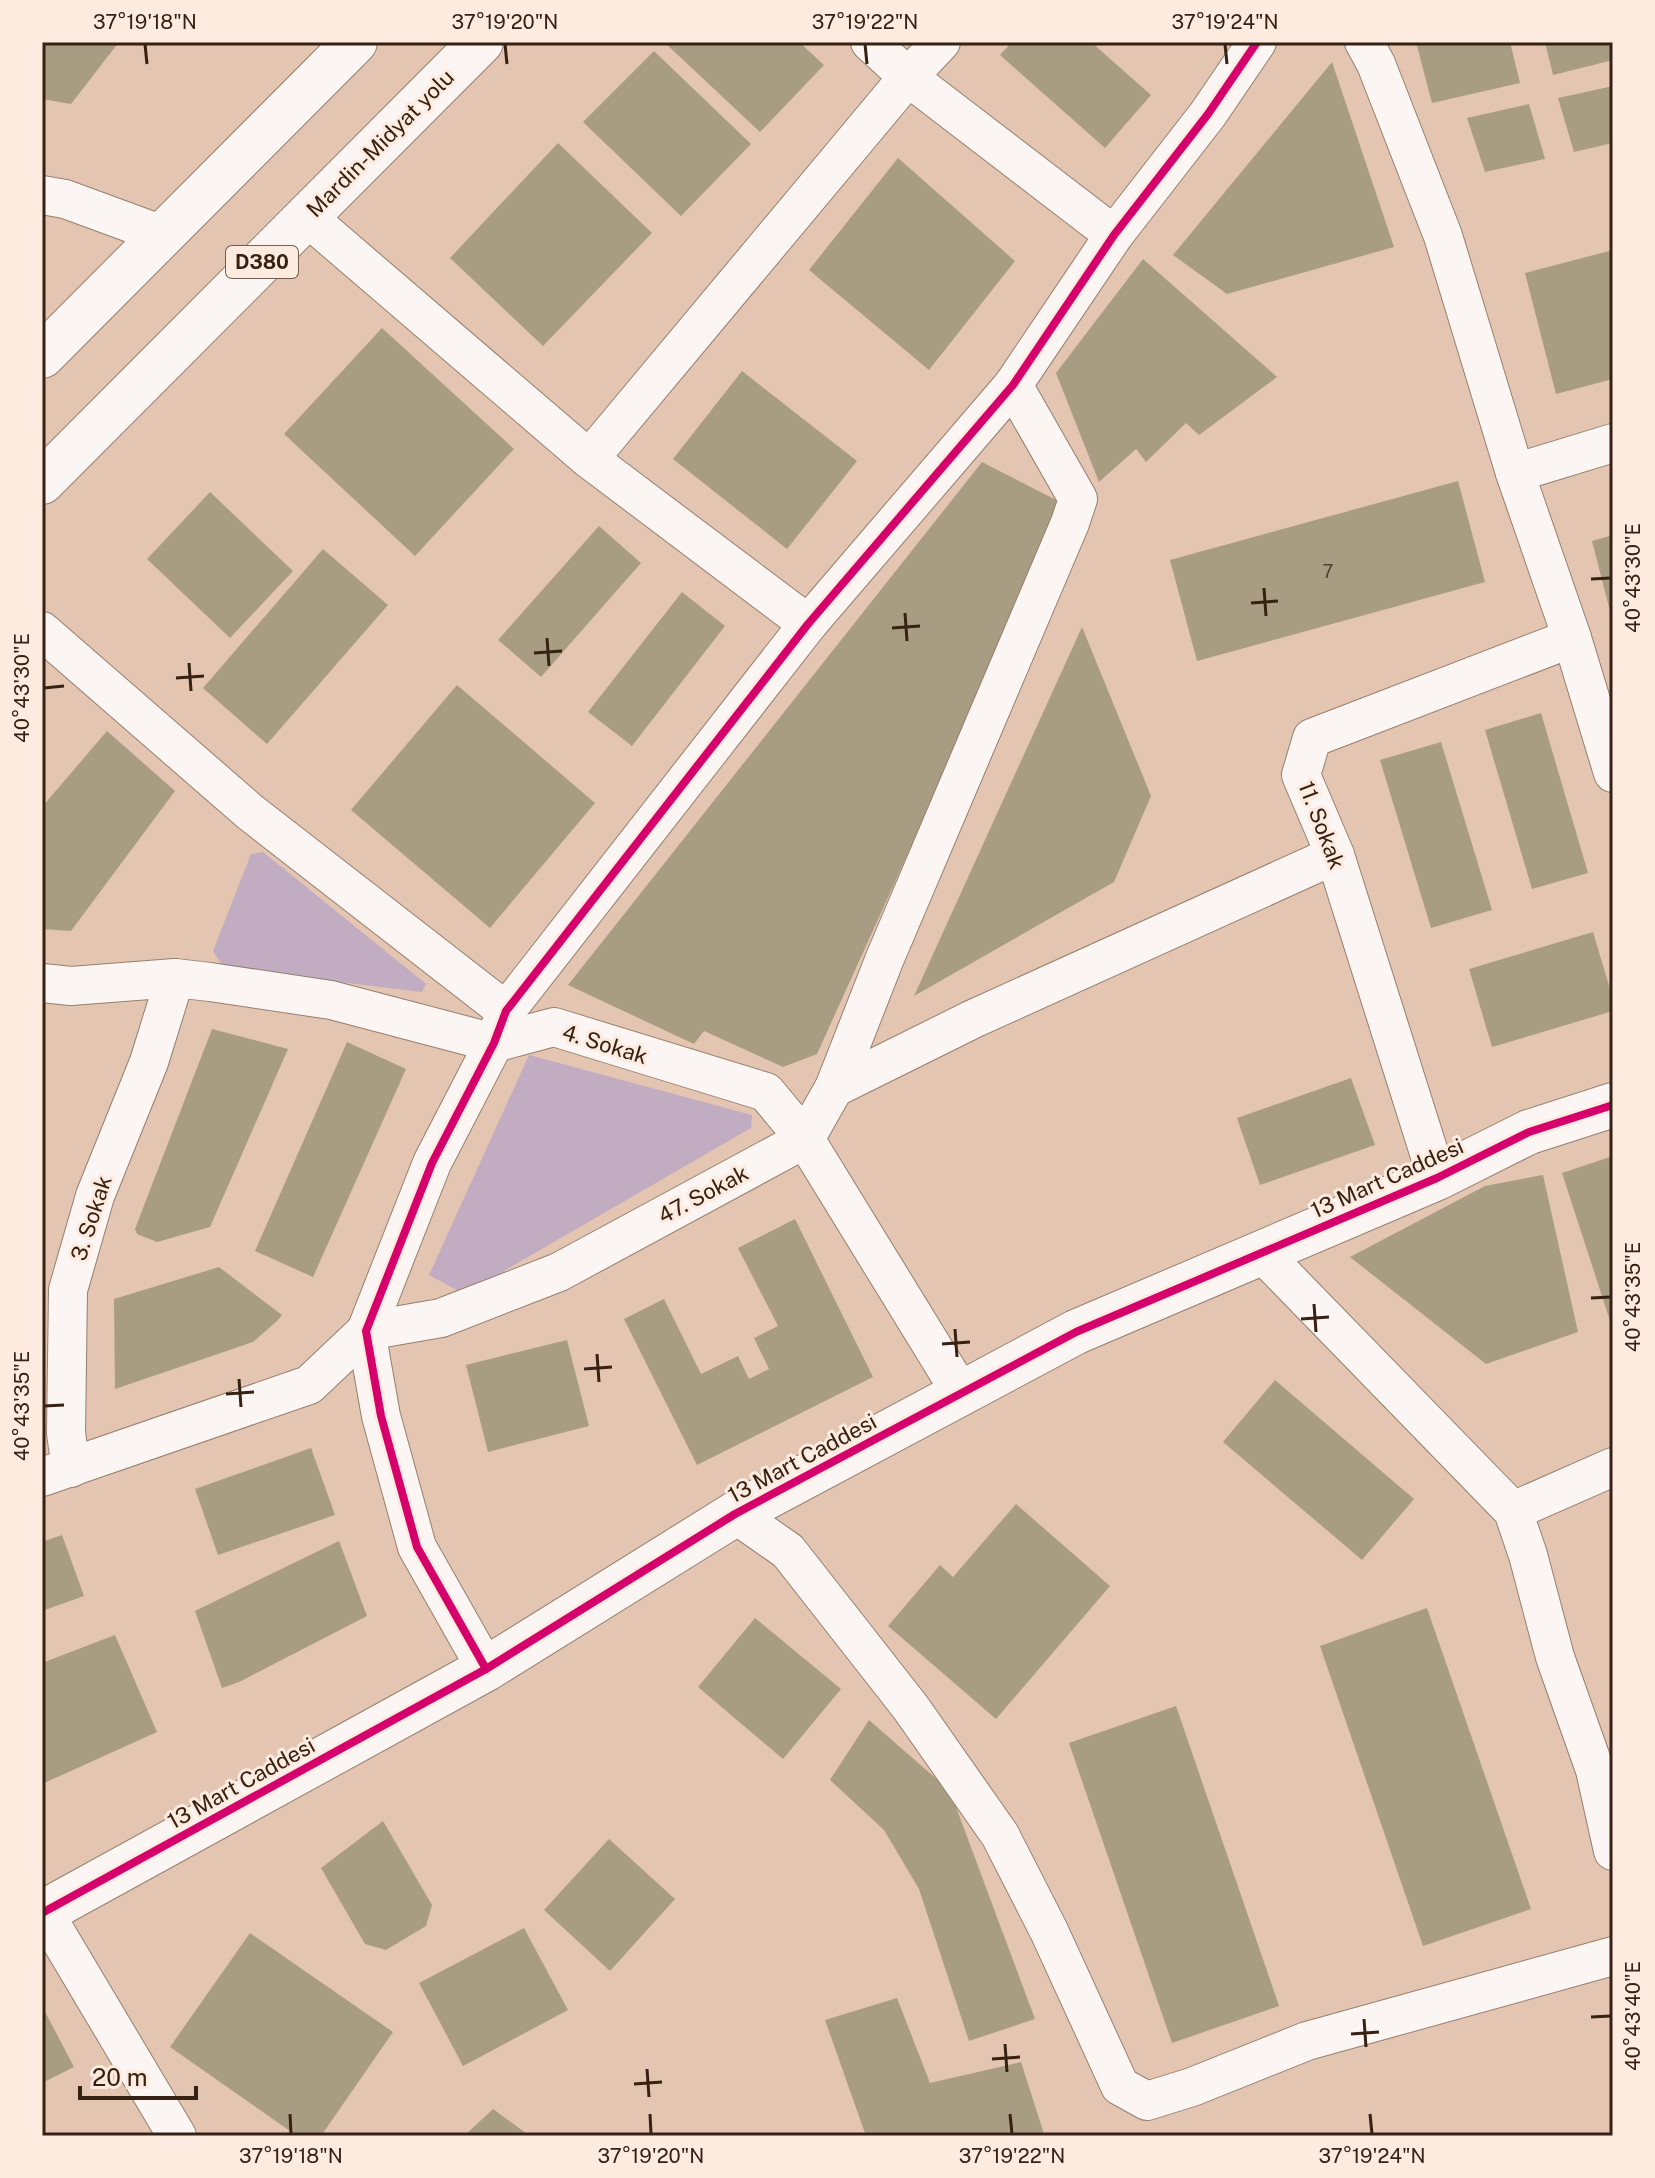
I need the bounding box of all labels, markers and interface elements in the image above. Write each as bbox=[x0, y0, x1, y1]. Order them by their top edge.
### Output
text: 37°19'18"N bbox=[93, 10, 197, 34]
text: 37°19'20"N bbox=[452, 10, 558, 34]
text: 37°19'22"N bbox=[812, 10, 918, 34]
text: 37°19'24"N bbox=[1171, 10, 1279, 34]
street label: Mardin-Midyat yolu bbox=[301, 64, 459, 222]
road number: D380 bbox=[226, 246, 298, 278]
text: 40°43'30"E bbox=[1621, 523, 1645, 633]
house number: 7 bbox=[1323, 561, 1333, 582]
text: 40°43'30"E bbox=[10, 633, 34, 743]
street label: 11. Sokak bbox=[1293, 777, 1351, 873]
street label: 4. Sokak bbox=[559, 1019, 651, 1069]
street label: 13 Mart Caddesi bbox=[1307, 1133, 1467, 1223]
street label: 47. Sokak bbox=[654, 1159, 752, 1229]
street label: 3. Sokak bbox=[65, 1172, 117, 1264]
text: 40°43'35"E bbox=[1621, 1242, 1645, 1352]
text: 40°43'35"E bbox=[10, 1351, 34, 1461]
street label: 13 Mart Caddesi bbox=[723, 1408, 881, 1508]
street label: 13 Mart Caddesi bbox=[163, 1732, 319, 1834]
text: 40°43'40"E bbox=[1621, 1961, 1645, 2071]
scale bar bbox=[80, 2050, 196, 2100]
text: 20 m bbox=[92, 2063, 148, 2091]
text: 37°19'18"N bbox=[239, 2144, 343, 2168]
text: 37°19'20"N bbox=[598, 2144, 704, 2168]
text: 37°19'22"N bbox=[959, 2144, 1065, 2168]
text: 37°19'24"N bbox=[1318, 2144, 1426, 2168]

